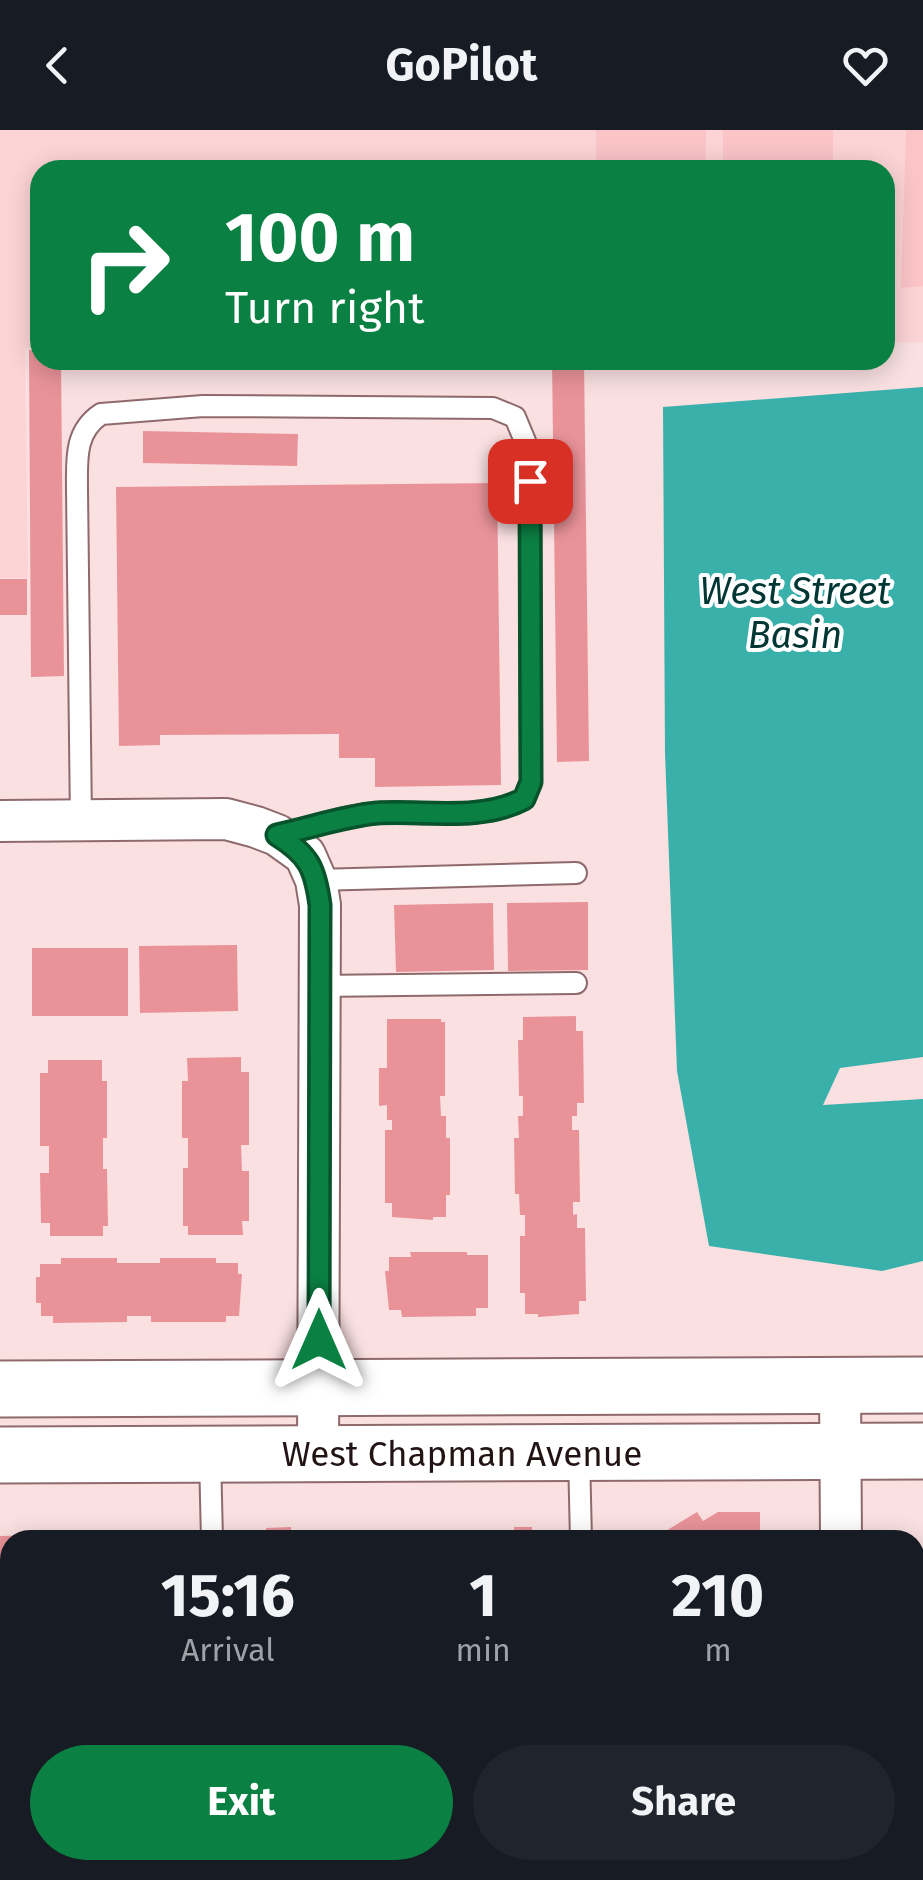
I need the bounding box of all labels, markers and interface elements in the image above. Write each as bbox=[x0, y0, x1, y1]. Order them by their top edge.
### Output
icon: back bbox=[30, 38, 85, 93]
text: GoPilot bbox=[386, 38, 537, 92]
icon: heart bbox=[838, 38, 893, 93]
text: 100 m bbox=[225, 196, 415, 280]
icon: right bbox=[60, 200, 190, 330]
text: Turn right bbox=[225, 281, 424, 335]
pin bbox=[488, 439, 573, 524]
icon: arrive bbox=[503, 454, 558, 509]
water label: West Street Basin bbox=[699, 568, 891, 658]
position arrow bbox=[267, 1288, 371, 1392]
street label: West Chapman Avenue bbox=[282, 1433, 642, 1475]
text: 15:16 bbox=[161, 1560, 295, 1632]
text: 1 bbox=[469, 1560, 497, 1632]
text: 210 bbox=[672, 1560, 764, 1632]
text: Arrival bbox=[181, 1631, 275, 1669]
text: min bbox=[456, 1631, 511, 1669]
text: m bbox=[704, 1631, 732, 1669]
button: Exit bbox=[30, 1745, 453, 1860]
button: Share bbox=[473, 1745, 895, 1860]

